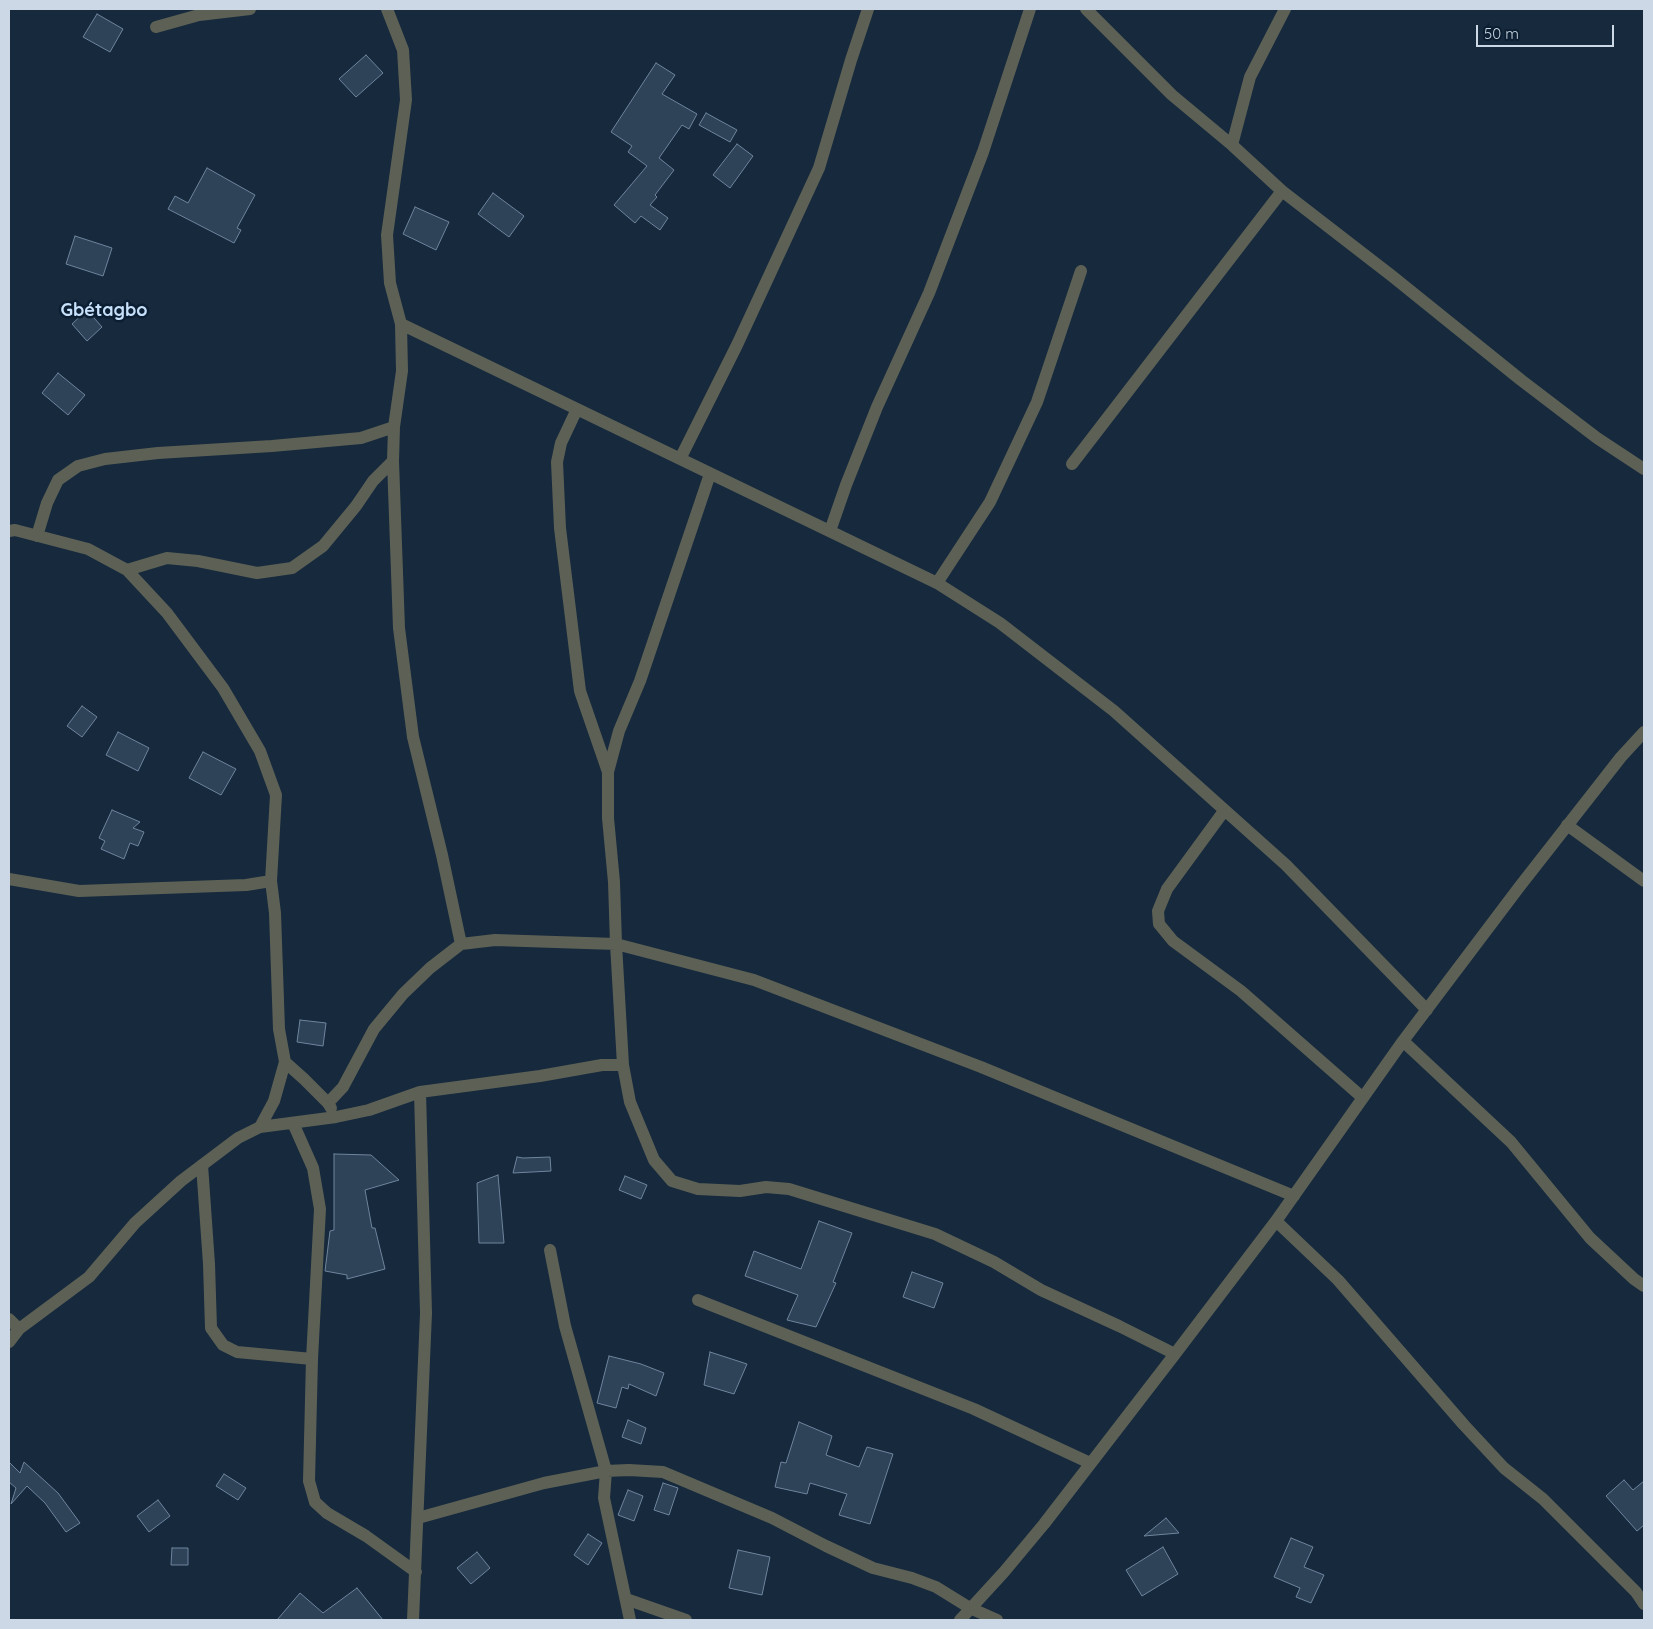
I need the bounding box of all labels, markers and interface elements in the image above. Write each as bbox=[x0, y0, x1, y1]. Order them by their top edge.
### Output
scale bar bbox=[1478, 15, 1616, 47]
text: 50 m bbox=[1484, 24, 1519, 43]
district label: Gbétagbo bbox=[60, 300, 148, 322]

